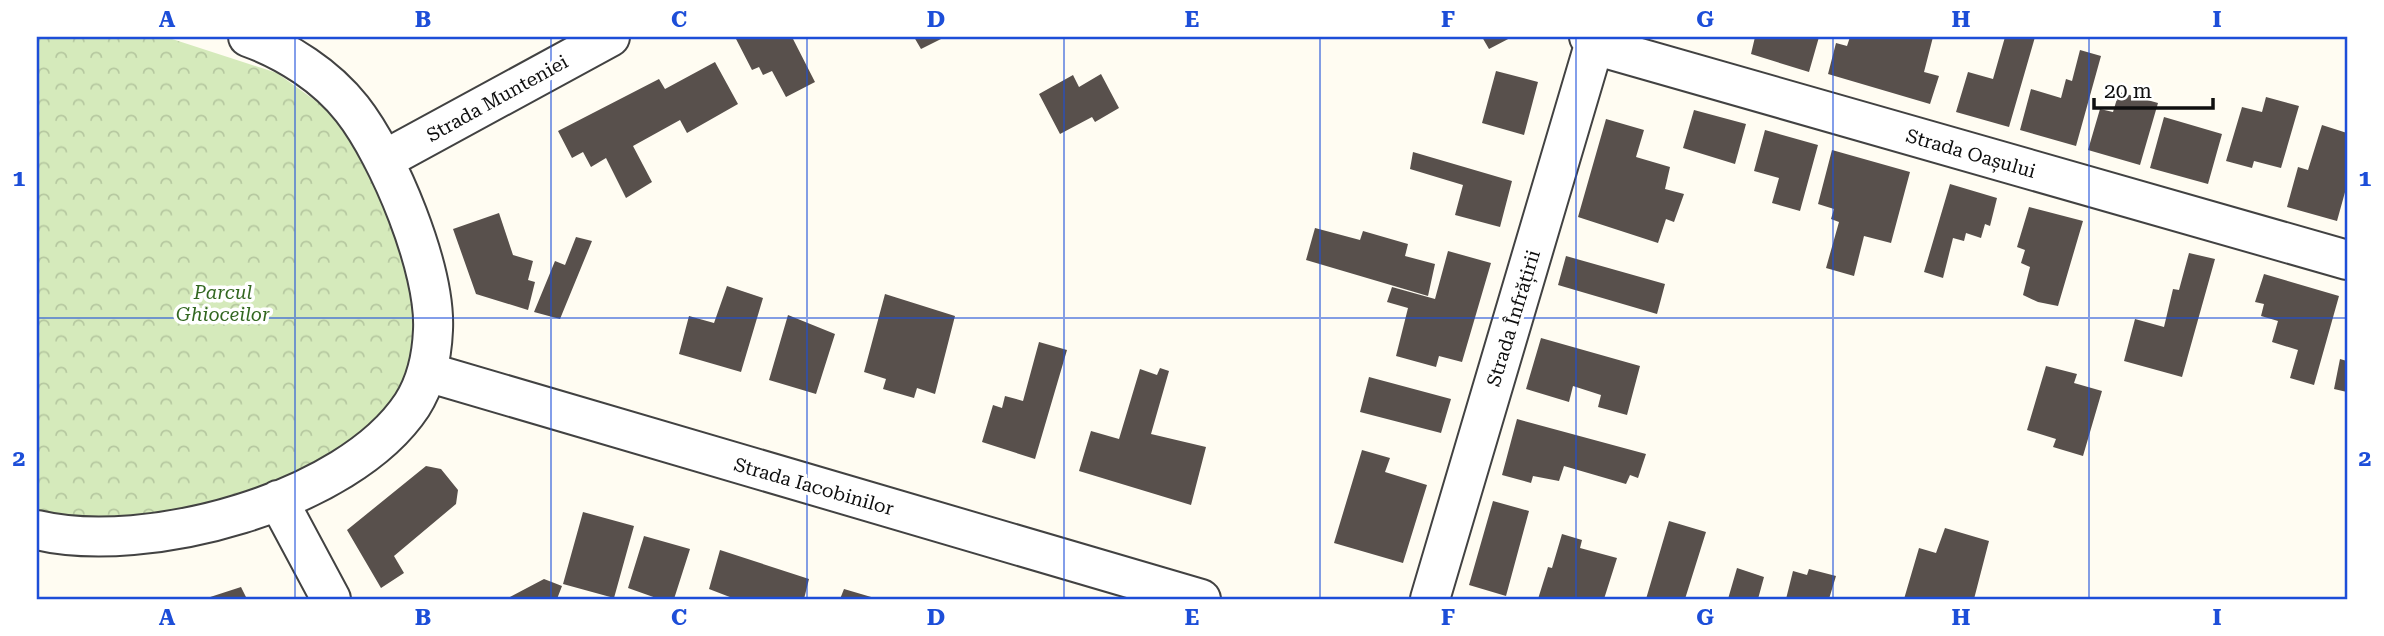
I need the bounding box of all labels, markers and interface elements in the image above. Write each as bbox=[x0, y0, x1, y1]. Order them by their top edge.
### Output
text: A bbox=[159, 6, 176, 33]
text: B bbox=[415, 6, 431, 33]
text: C bbox=[671, 6, 687, 33]
text: D bbox=[927, 6, 945, 33]
text: E bbox=[1185, 6, 1199, 33]
text: F bbox=[1441, 6, 1455, 33]
text: G bbox=[1696, 6, 1714, 33]
text: H bbox=[1952, 6, 1971, 33]
text: I bbox=[2212, 6, 2222, 33]
street label: Strada Munteniei bbox=[423, 50, 572, 147]
scale bar bbox=[2094, 66, 2212, 110]
text: 20 m bbox=[2104, 79, 2152, 103]
street label: Strada Oașului bbox=[1903, 124, 2038, 185]
text: 1 bbox=[13, 165, 26, 192]
text: 1 bbox=[2359, 165, 2372, 192]
street label: Strada Înfrățirii bbox=[1482, 247, 1547, 390]
park label: Parcul Ghioceilor bbox=[176, 281, 270, 326]
text: 2 bbox=[13, 445, 25, 472]
text: 2 bbox=[2359, 445, 2371, 472]
street label: Strada Iacobinilor bbox=[731, 453, 897, 520]
text: A bbox=[159, 604, 176, 631]
text: B bbox=[415, 604, 431, 631]
text: C bbox=[671, 604, 687, 631]
text: D bbox=[927, 604, 945, 631]
text: E bbox=[1185, 604, 1199, 631]
text: F bbox=[1441, 604, 1455, 631]
text: G bbox=[1696, 604, 1714, 631]
text: H bbox=[1952, 604, 1971, 631]
text: I bbox=[2212, 604, 2222, 631]

